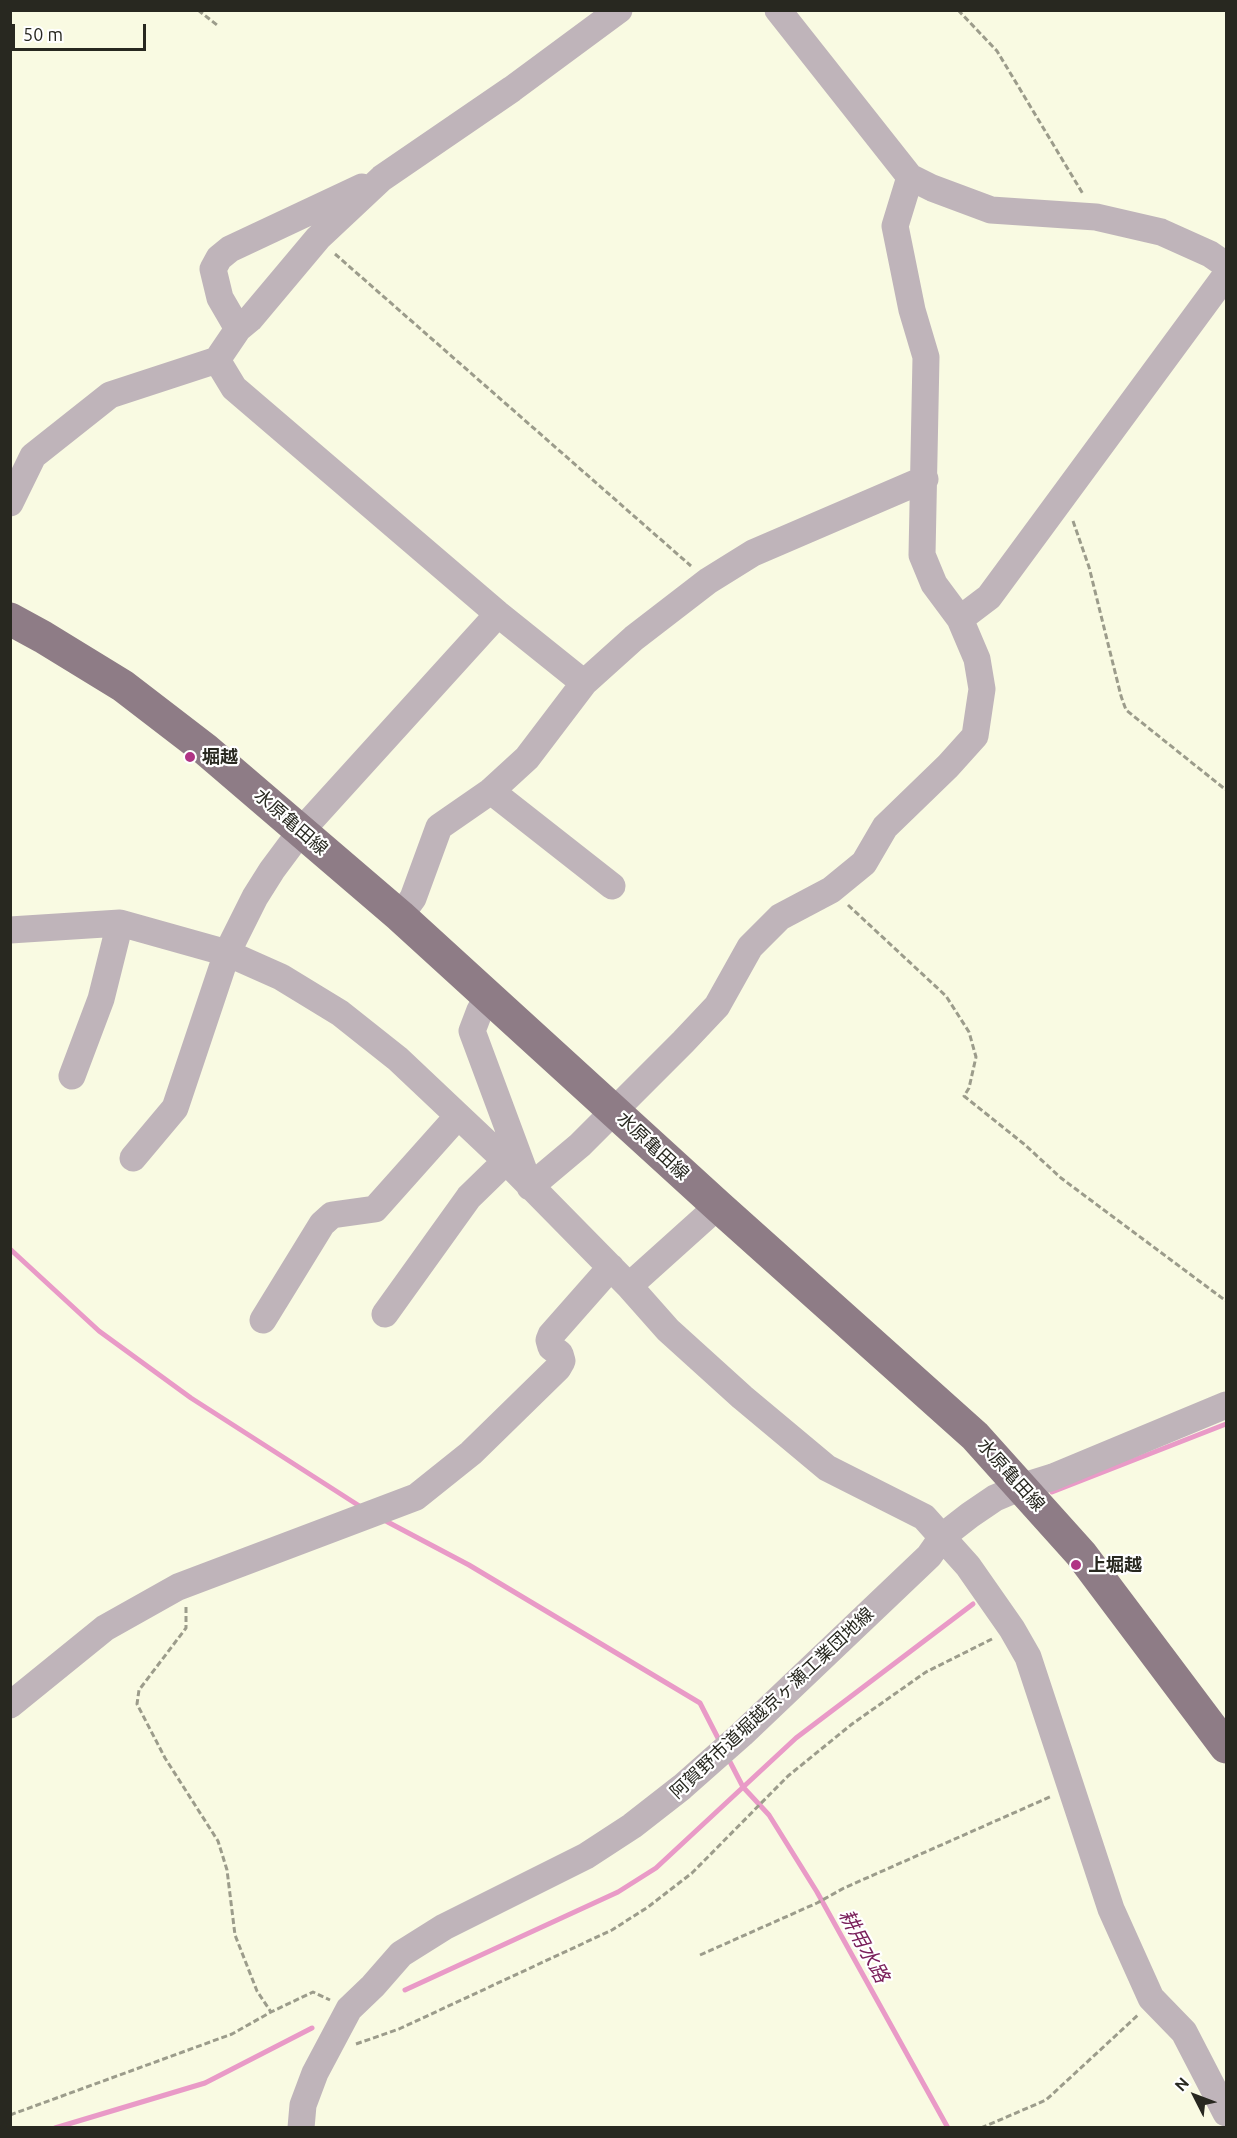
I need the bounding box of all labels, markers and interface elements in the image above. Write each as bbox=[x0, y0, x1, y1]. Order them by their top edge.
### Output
scale bar bbox=[15, 12, 148, 50]
text: 50 m bbox=[23, 24, 63, 44]
place label: 堀越 bbox=[202, 746, 238, 768]
marker: 堀越 bbox=[183, 750, 197, 764]
street label: 水原亀田線 bbox=[250, 784, 332, 860]
street label: 水原亀田線 bbox=[613, 1107, 693, 1185]
street label: 水原亀田線 bbox=[973, 1434, 1049, 1516]
place label: 上堀越 bbox=[1088, 1554, 1142, 1576]
marker: 上堀越 bbox=[1069, 1558, 1083, 1572]
street label: 阿賀野市道堀越京ヶ瀬工業団地線 bbox=[666, 1603, 878, 1803]
water label: 耕用水路 bbox=[834, 1905, 894, 1987]
north arrow bbox=[1165, 2066, 1225, 2126]
text: N bbox=[1171, 2073, 1192, 2094]

